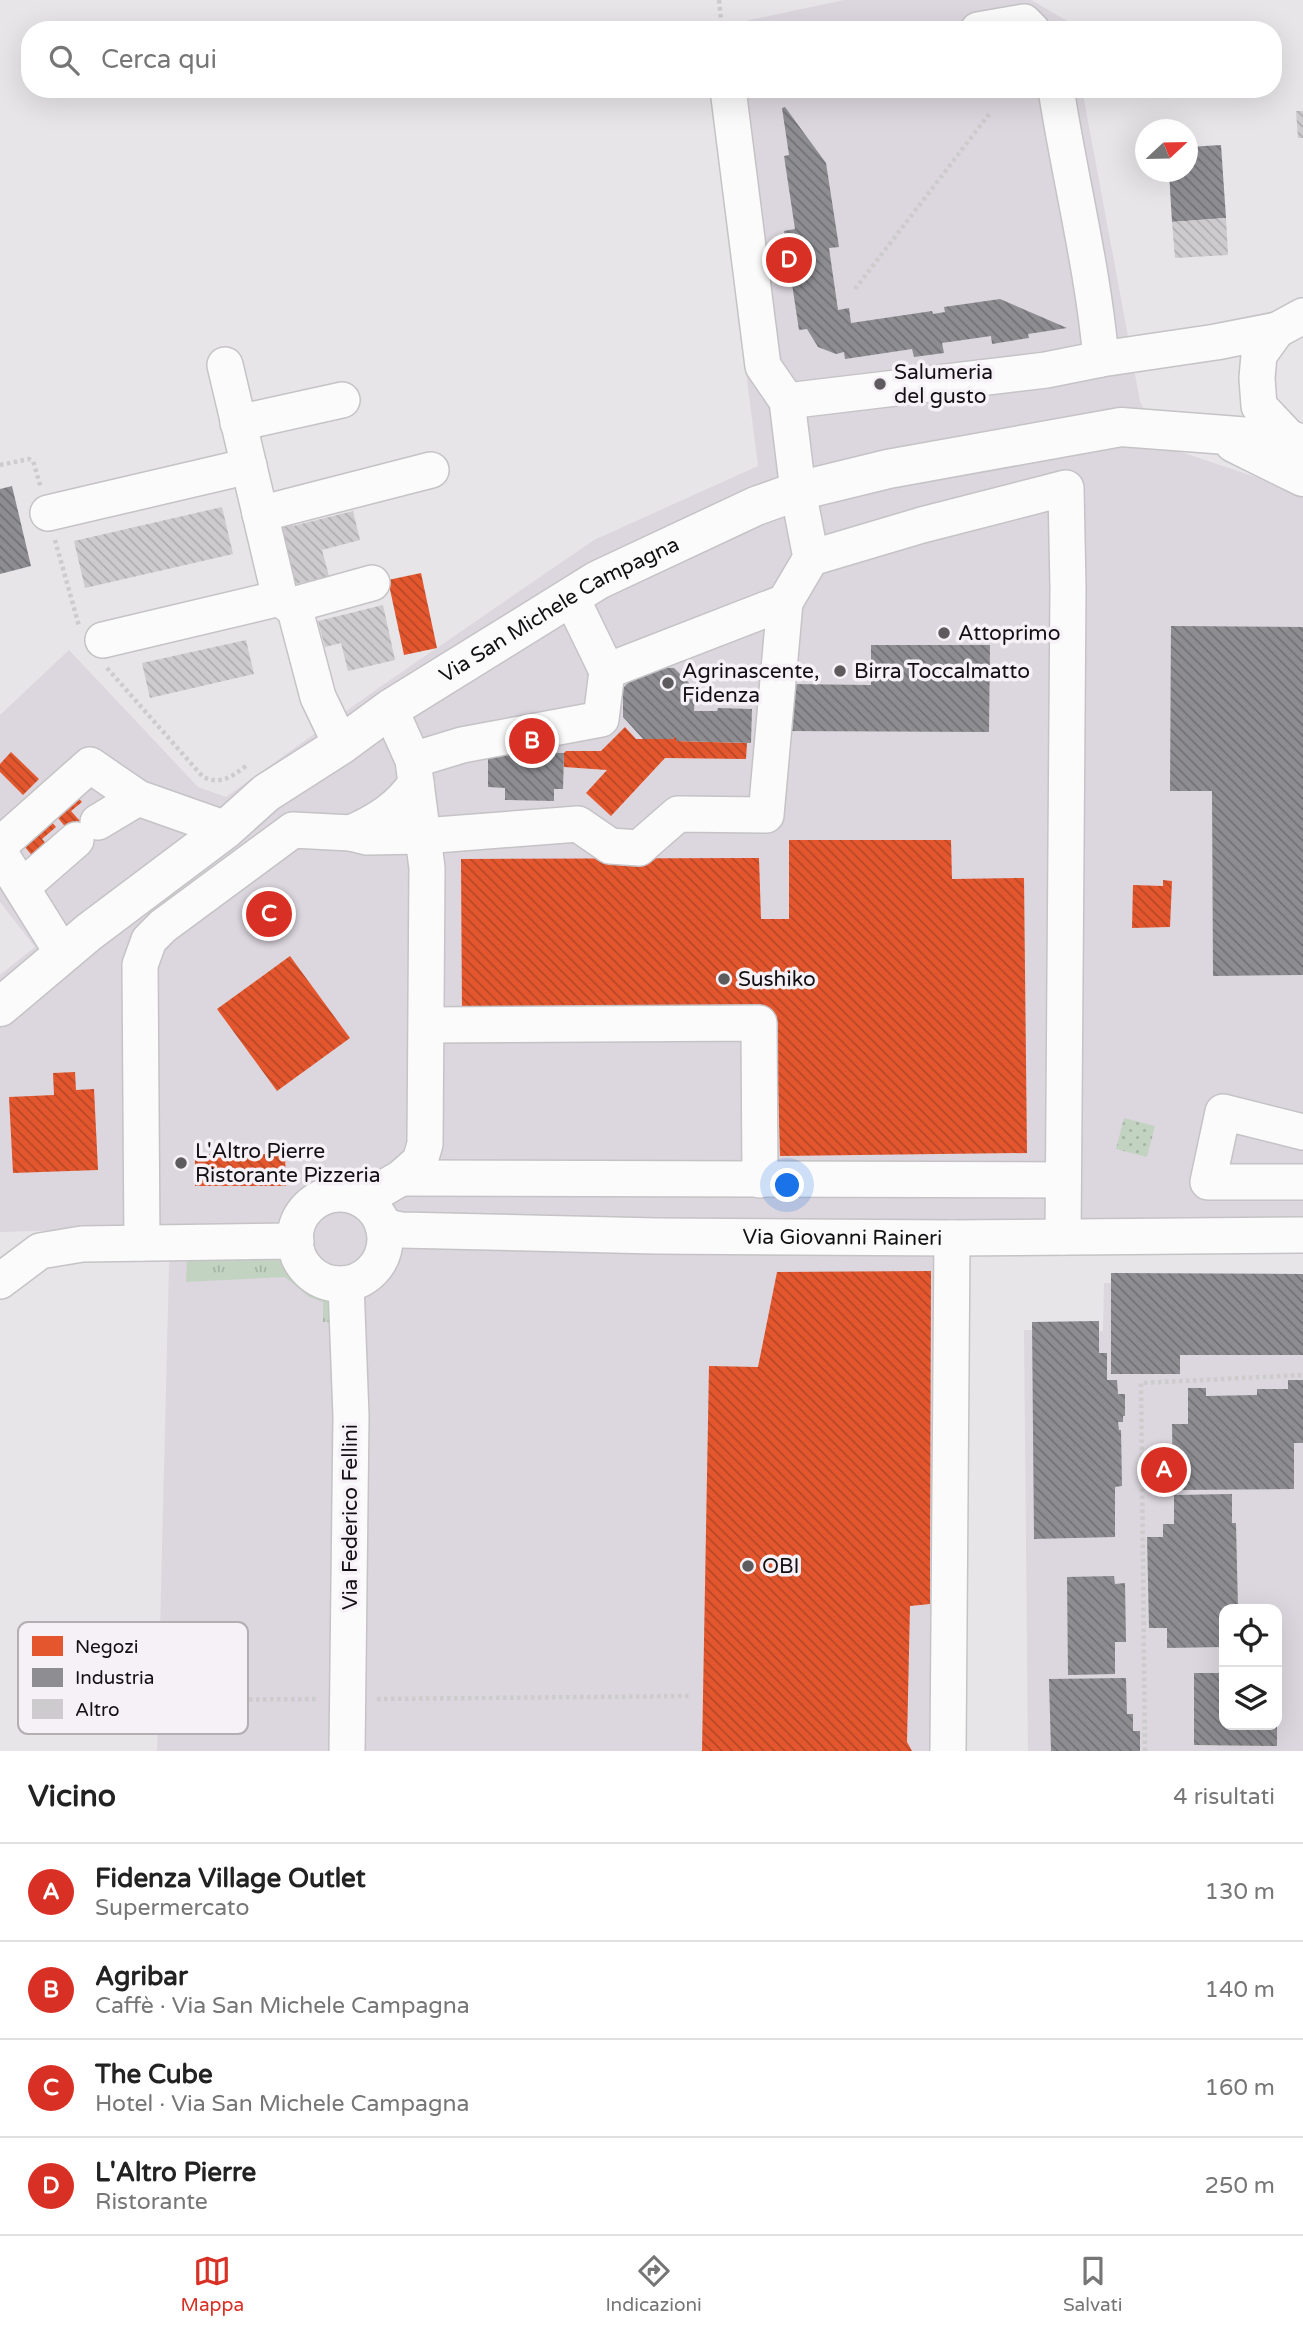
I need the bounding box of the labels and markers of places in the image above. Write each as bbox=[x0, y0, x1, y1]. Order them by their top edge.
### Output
pin: D bbox=[766, 234, 812, 286]
place label: Salumeria del gusto bbox=[894, 360, 993, 409]
marker: Salumeria del gusto bbox=[872, 376, 888, 392]
place label: Attoprimo bbox=[958, 621, 1060, 646]
marker: Attoprimo bbox=[936, 625, 952, 641]
place label: Agrinascente, Fidenza bbox=[682, 659, 819, 708]
place label: Birra Toccalmatto bbox=[854, 659, 1030, 684]
marker: Birra Toccalmatto bbox=[832, 663, 848, 679]
marker: Agrinascente, Fidenza bbox=[660, 675, 676, 691]
pin: B bbox=[509, 715, 555, 767]
pin: C bbox=[246, 888, 292, 940]
place label: Sushiko bbox=[738, 967, 816, 992]
marker: Sushiko bbox=[716, 971, 732, 987]
place label: L'Altro Pierre Ristorante Pizzeria bbox=[195, 1139, 380, 1188]
marker: L'Altro Pierre Ristorante Pizzeria bbox=[173, 1155, 189, 1171]
pin: A bbox=[1141, 1444, 1187, 1496]
place label: OBI bbox=[762, 1554, 800, 1579]
marker: OBI bbox=[740, 1558, 756, 1574]

